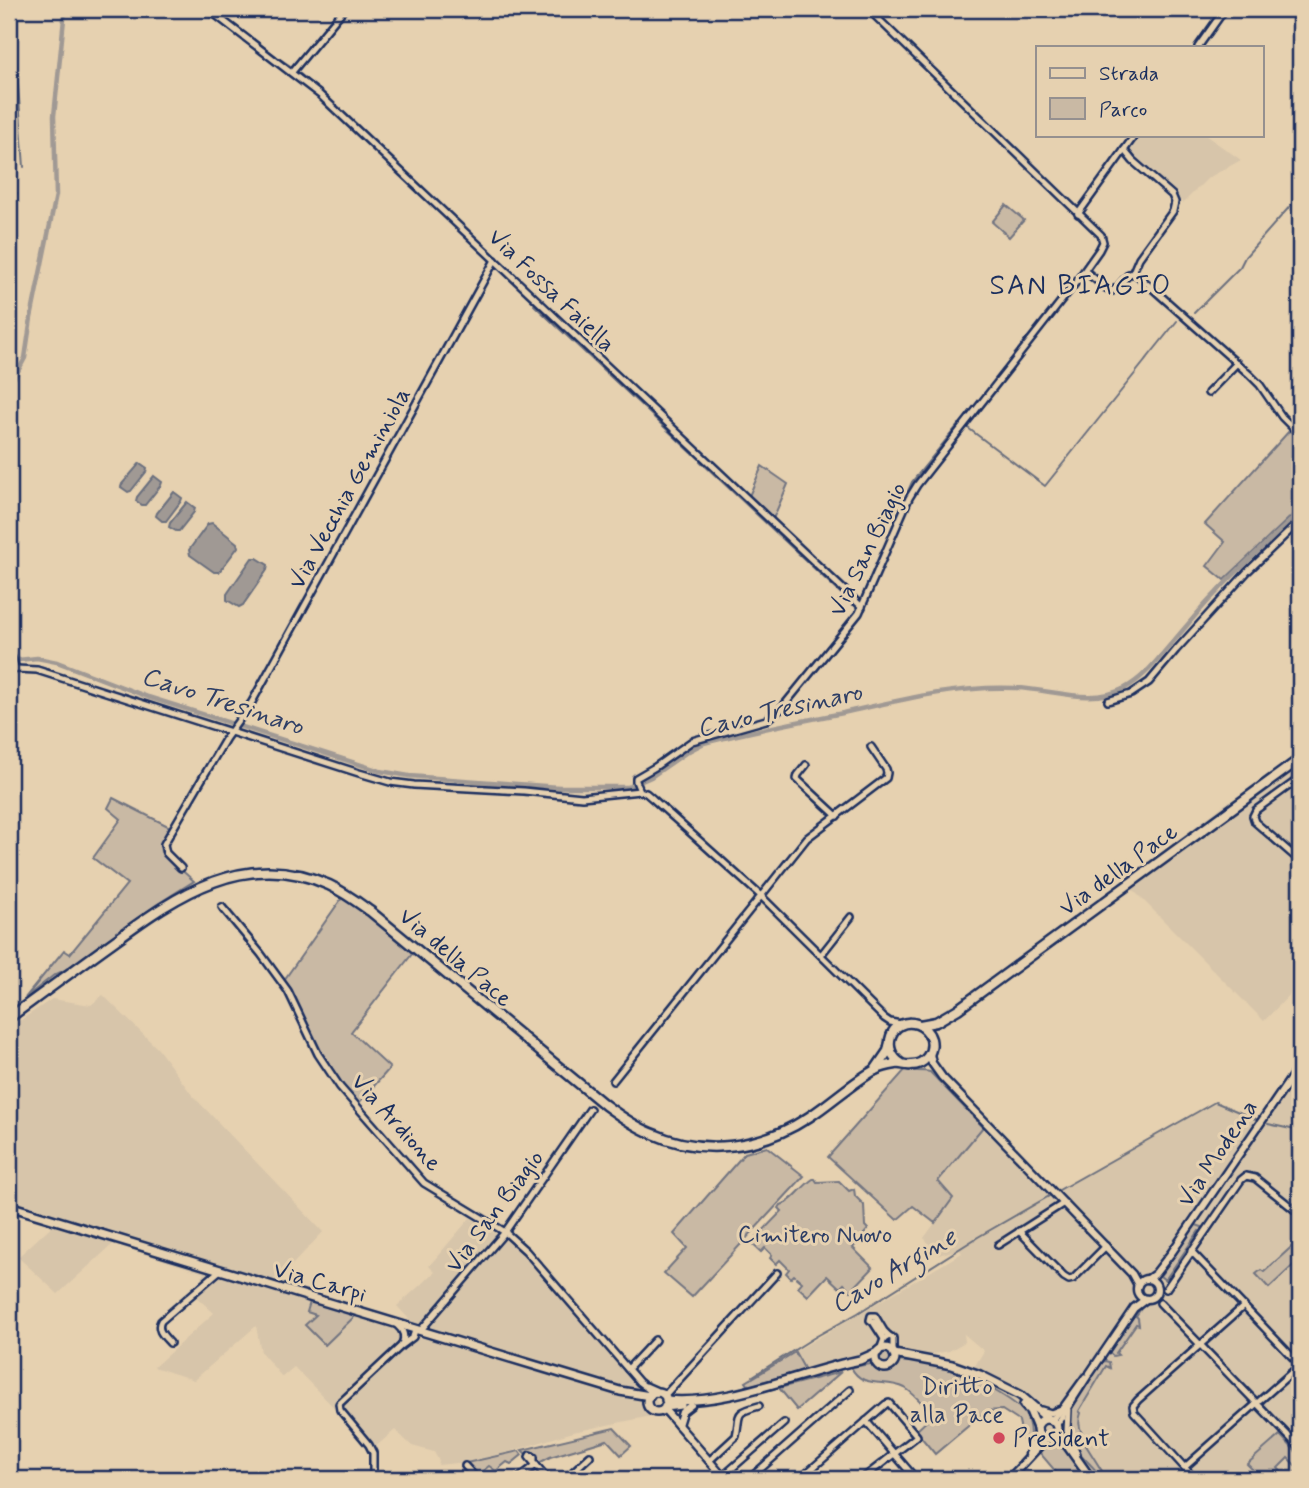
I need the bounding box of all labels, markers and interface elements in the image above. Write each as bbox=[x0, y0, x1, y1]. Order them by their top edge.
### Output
legend bbox=[1036, 46, 1264, 136]
text: Strada bbox=[1099, 60, 1159, 88]
text: Parco bbox=[1099, 96, 1147, 124]
street label: Via Fossa Faiella bbox=[481, 222, 621, 360]
district label: SAN BIAGIO bbox=[990, 268, 1172, 305]
street label: Via Vecchia Geminiola bbox=[282, 382, 419, 595]
street label: Via San Biagio bbox=[822, 477, 914, 622]
water label: Cavo Tresinaro bbox=[137, 660, 309, 744]
water label: Cavo Tresinaro bbox=[694, 675, 866, 746]
street label: Via della Pace bbox=[1053, 817, 1184, 924]
street label: Via della Pace bbox=[392, 901, 518, 1015]
street label: Via Ardione bbox=[344, 1067, 448, 1179]
street label: Via Modena bbox=[1171, 1094, 1266, 1214]
street label: Via San Biagio bbox=[439, 1144, 551, 1280]
park label: Cimitero Nuovo bbox=[738, 1220, 892, 1251]
water label: Cavo Argine bbox=[825, 1220, 965, 1325]
street label: Via Carpi bbox=[269, 1254, 370, 1311]
park label: Diritto alla Pace bbox=[910, 1372, 1004, 1431]
place label: President bbox=[1013, 1424, 1110, 1455]
marker: President bbox=[991, 1430, 1007, 1446]

